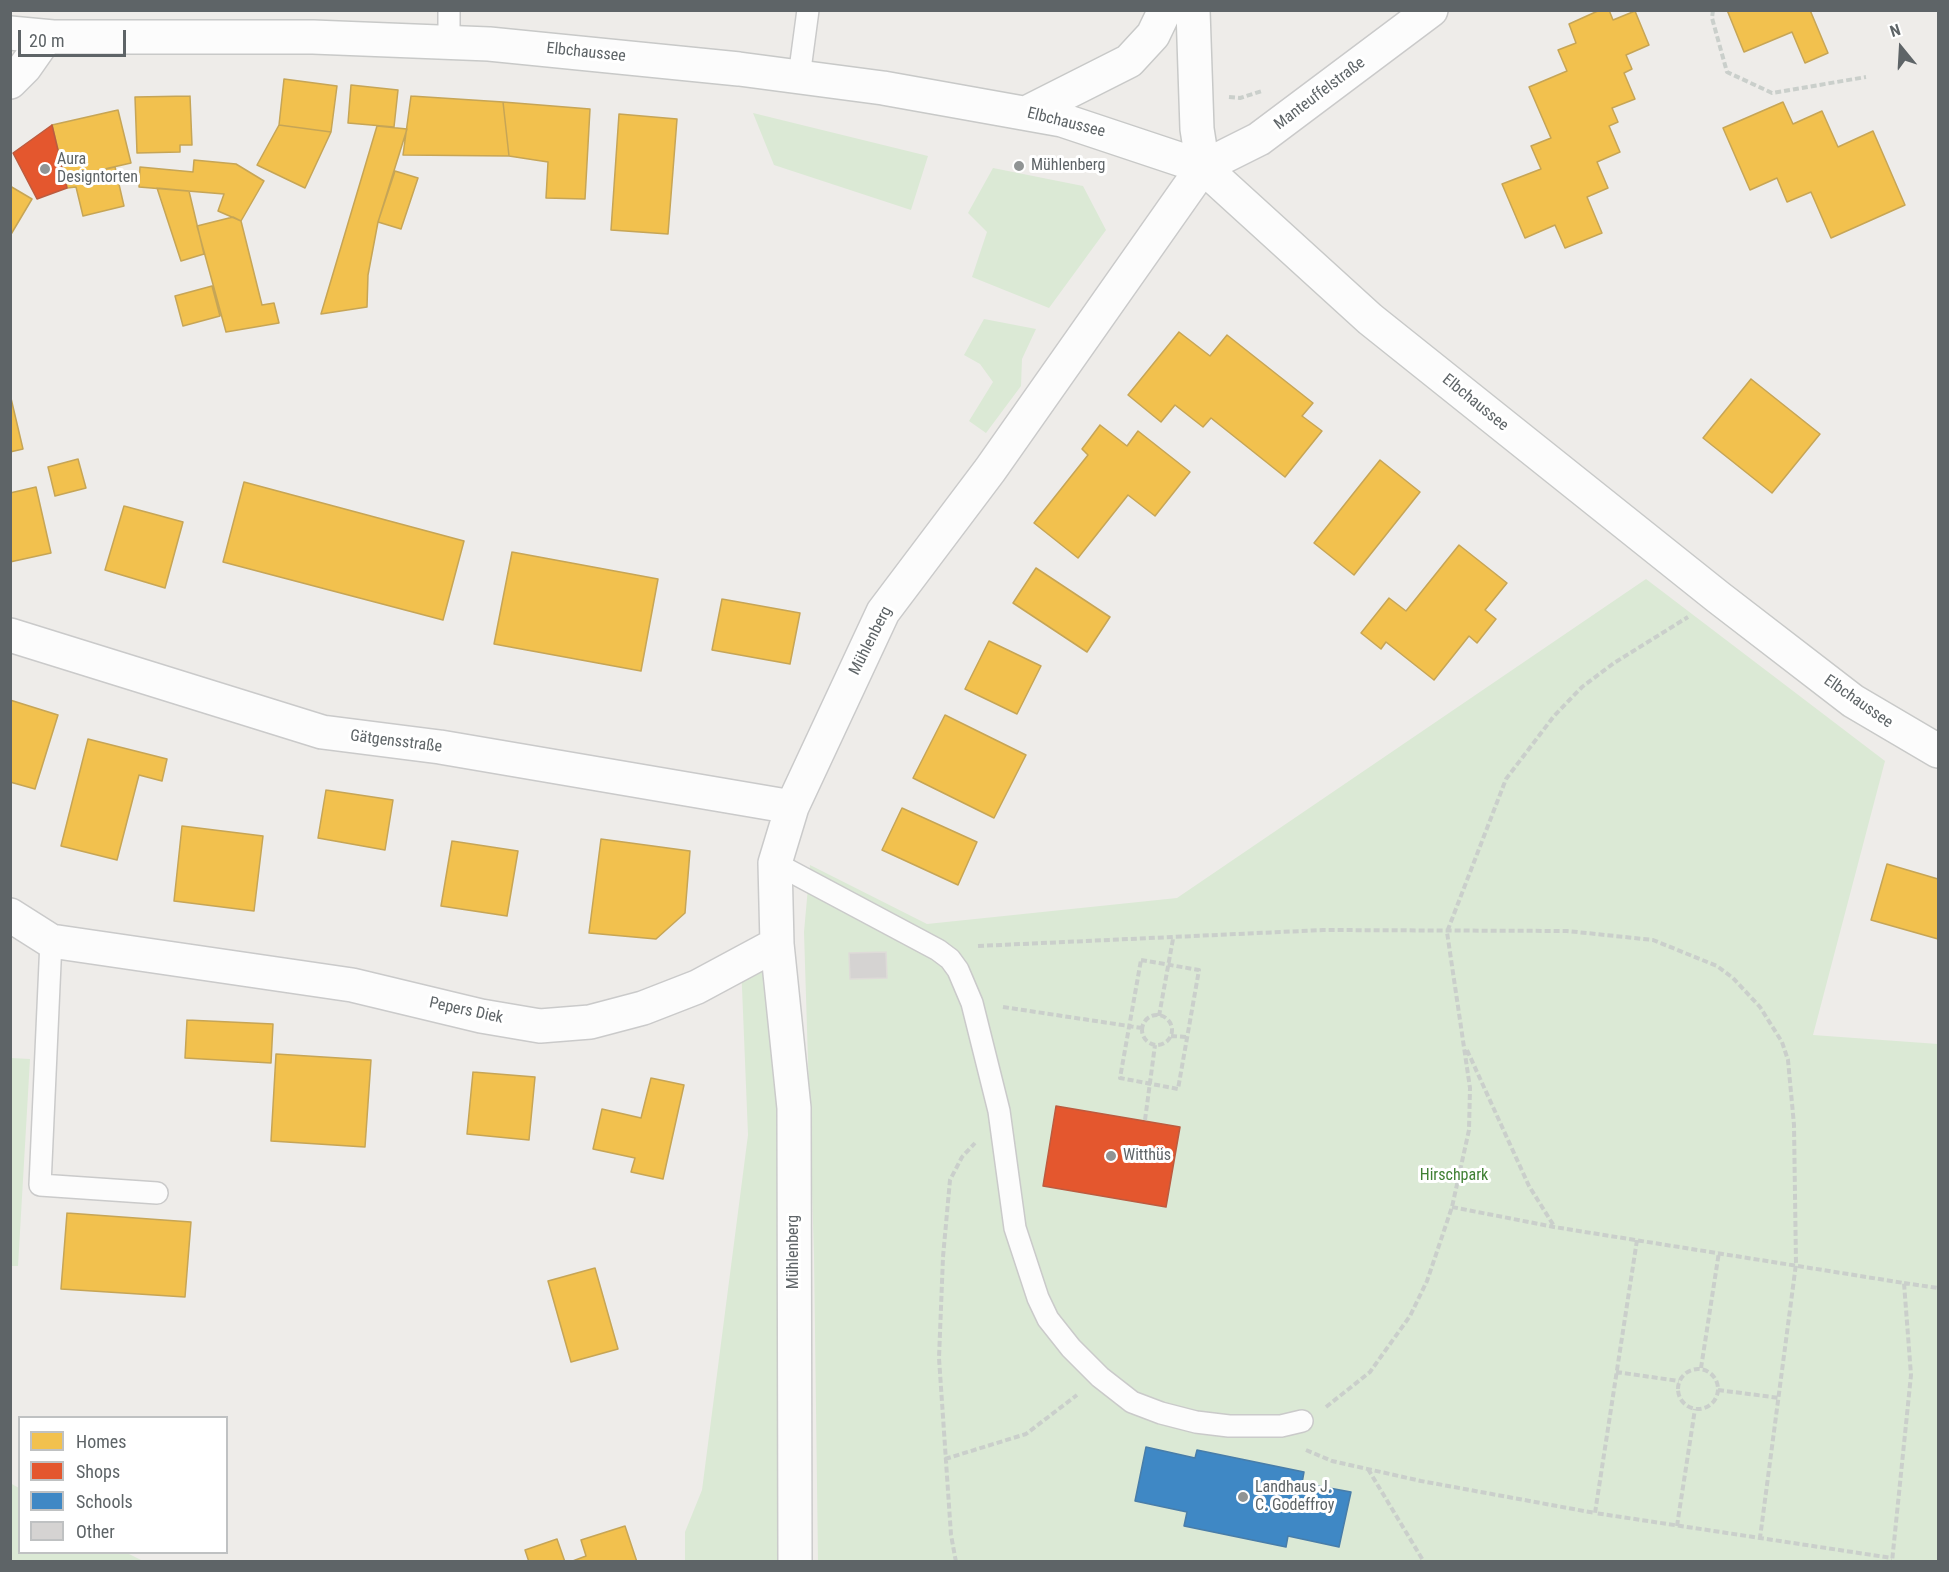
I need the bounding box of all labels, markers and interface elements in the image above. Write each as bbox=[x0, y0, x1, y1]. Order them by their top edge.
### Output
scale bar bbox=[21, 18, 129, 56]
north arrow bbox=[1871, 18, 1931, 78]
text: N bbox=[1888, 20, 1903, 41]
text: 20 m bbox=[29, 30, 64, 51]
street label: Elbchaussee bbox=[545, 39, 627, 67]
street label: Manteuffelstraße bbox=[1271, 54, 1369, 134]
street label: Elbchaussee bbox=[1025, 104, 1107, 142]
place label: Aura Designtorten bbox=[57, 150, 138, 188]
place label: Mühlenberg bbox=[1031, 156, 1105, 176]
marker: Mühlenberg bbox=[1012, 159, 1026, 173]
marker: Aura Designtorten bbox=[38, 162, 52, 176]
street label: Elbchaussee bbox=[1438, 370, 1512, 436]
street label: Mühlenberg bbox=[846, 603, 896, 679]
street label: Elbchaussee bbox=[1820, 671, 1896, 733]
street label: Gätgensstraße bbox=[349, 727, 443, 757]
street label: Pepers Diek bbox=[427, 994, 505, 1028]
place label: Witthüs bbox=[1123, 1146, 1171, 1166]
marker: Witthüs bbox=[1104, 1149, 1118, 1163]
park label: Hirschpark bbox=[1420, 1166, 1488, 1186]
street label: Mühlenberg bbox=[784, 1215, 804, 1289]
legend bbox=[18, 1416, 228, 1554]
text: Homes bbox=[76, 1431, 126, 1452]
text: Shops bbox=[76, 1461, 120, 1482]
place label: Landhaus J. C. Godeffroy bbox=[1255, 1478, 1334, 1516]
marker: Landhaus J. C. Godeffroy bbox=[1236, 1490, 1250, 1504]
text: Schools bbox=[76, 1491, 133, 1512]
text: Other bbox=[76, 1521, 115, 1542]

